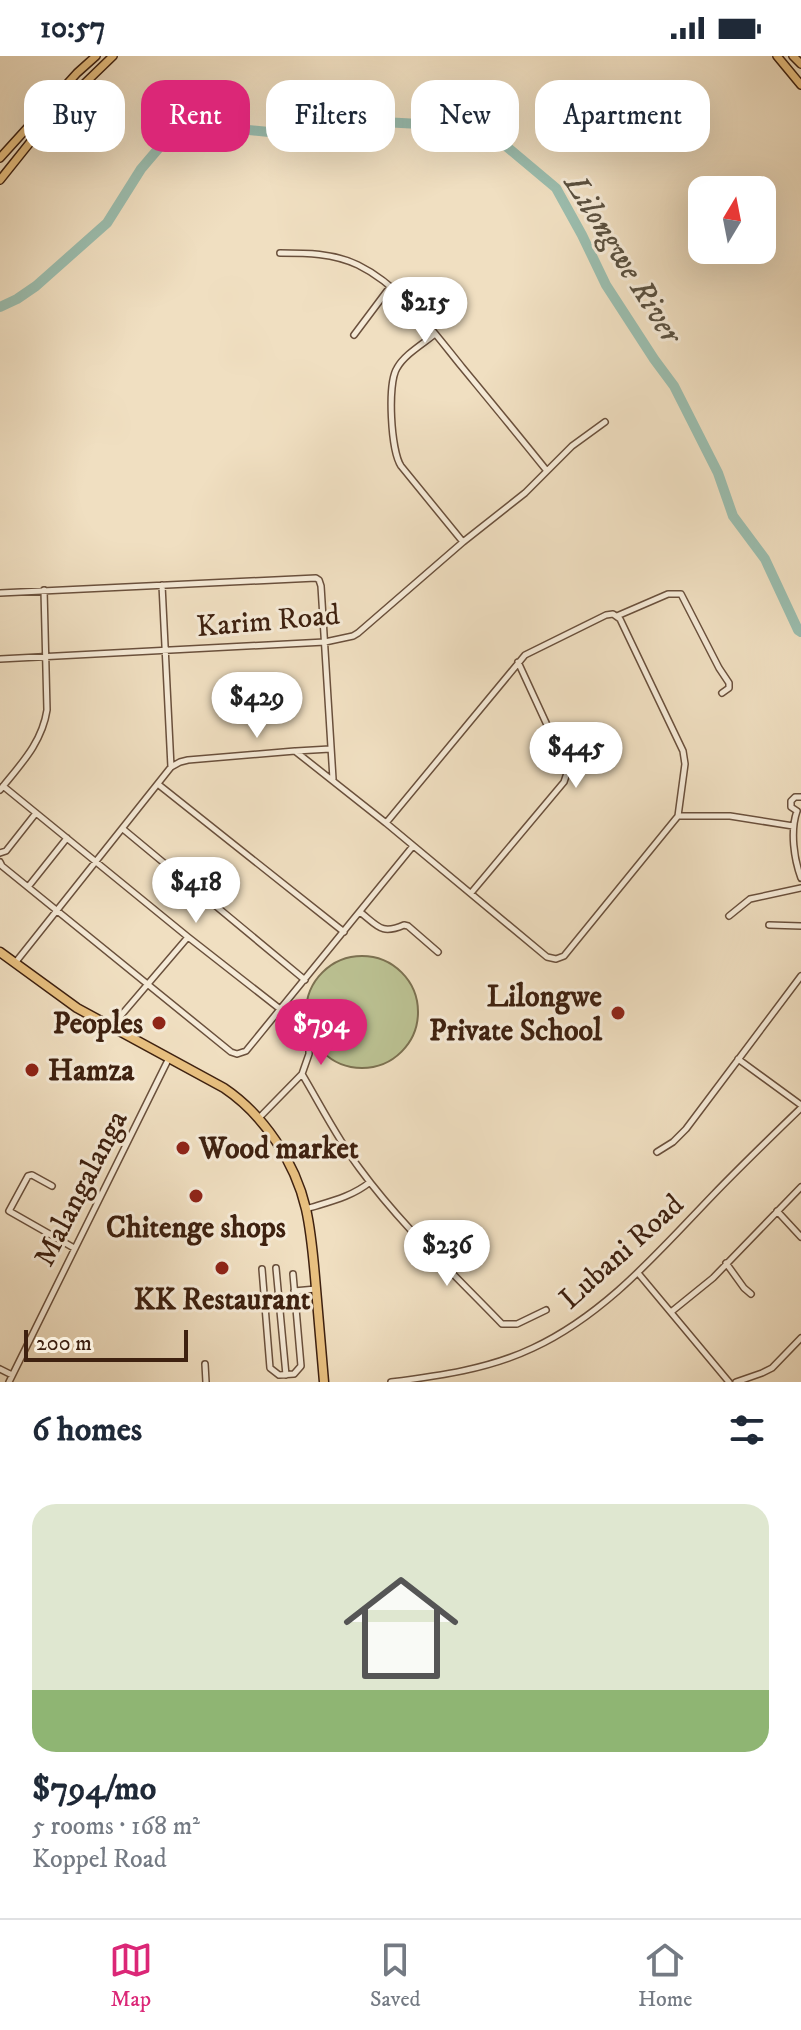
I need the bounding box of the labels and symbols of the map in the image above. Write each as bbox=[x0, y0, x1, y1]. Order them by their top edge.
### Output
water label: Lilongwe River bbox=[554, 166, 691, 353]
north arrow bbox=[688, 176, 776, 264]
pin: $215 bbox=[378, 277, 472, 345]
street label: Karim Road bbox=[195, 597, 341, 646]
pin: $429 bbox=[210, 672, 304, 740]
pin: $445 bbox=[529, 722, 623, 790]
pin: $418 bbox=[149, 857, 243, 925]
place label: Lilongwe Private School bbox=[429, 979, 603, 1050]
pin: $794 bbox=[274, 999, 368, 1067]
marker: Lilongwe Private School bbox=[609, 1004, 627, 1022]
place label: Peoples bbox=[53, 1006, 143, 1043]
marker: Peoples bbox=[150, 1014, 168, 1032]
place label: Hamza bbox=[48, 1053, 135, 1090]
marker: Hamza bbox=[23, 1061, 41, 1079]
street label: Malangalanga bbox=[26, 1104, 136, 1273]
place label: Wood market bbox=[198, 1131, 359, 1168]
marker: Wood market bbox=[174, 1139, 192, 1157]
marker: Chitenge shops bbox=[187, 1187, 205, 1205]
street label: Lubani Road bbox=[552, 1187, 692, 1318]
place label: Chitenge shops bbox=[106, 1210, 286, 1247]
pin: $236 bbox=[400, 1220, 494, 1288]
marker: KK Restaurant bbox=[213, 1259, 231, 1277]
place label: KK Restaurant bbox=[134, 1282, 311, 1319]
scale bar bbox=[24, 1326, 188, 1362]

